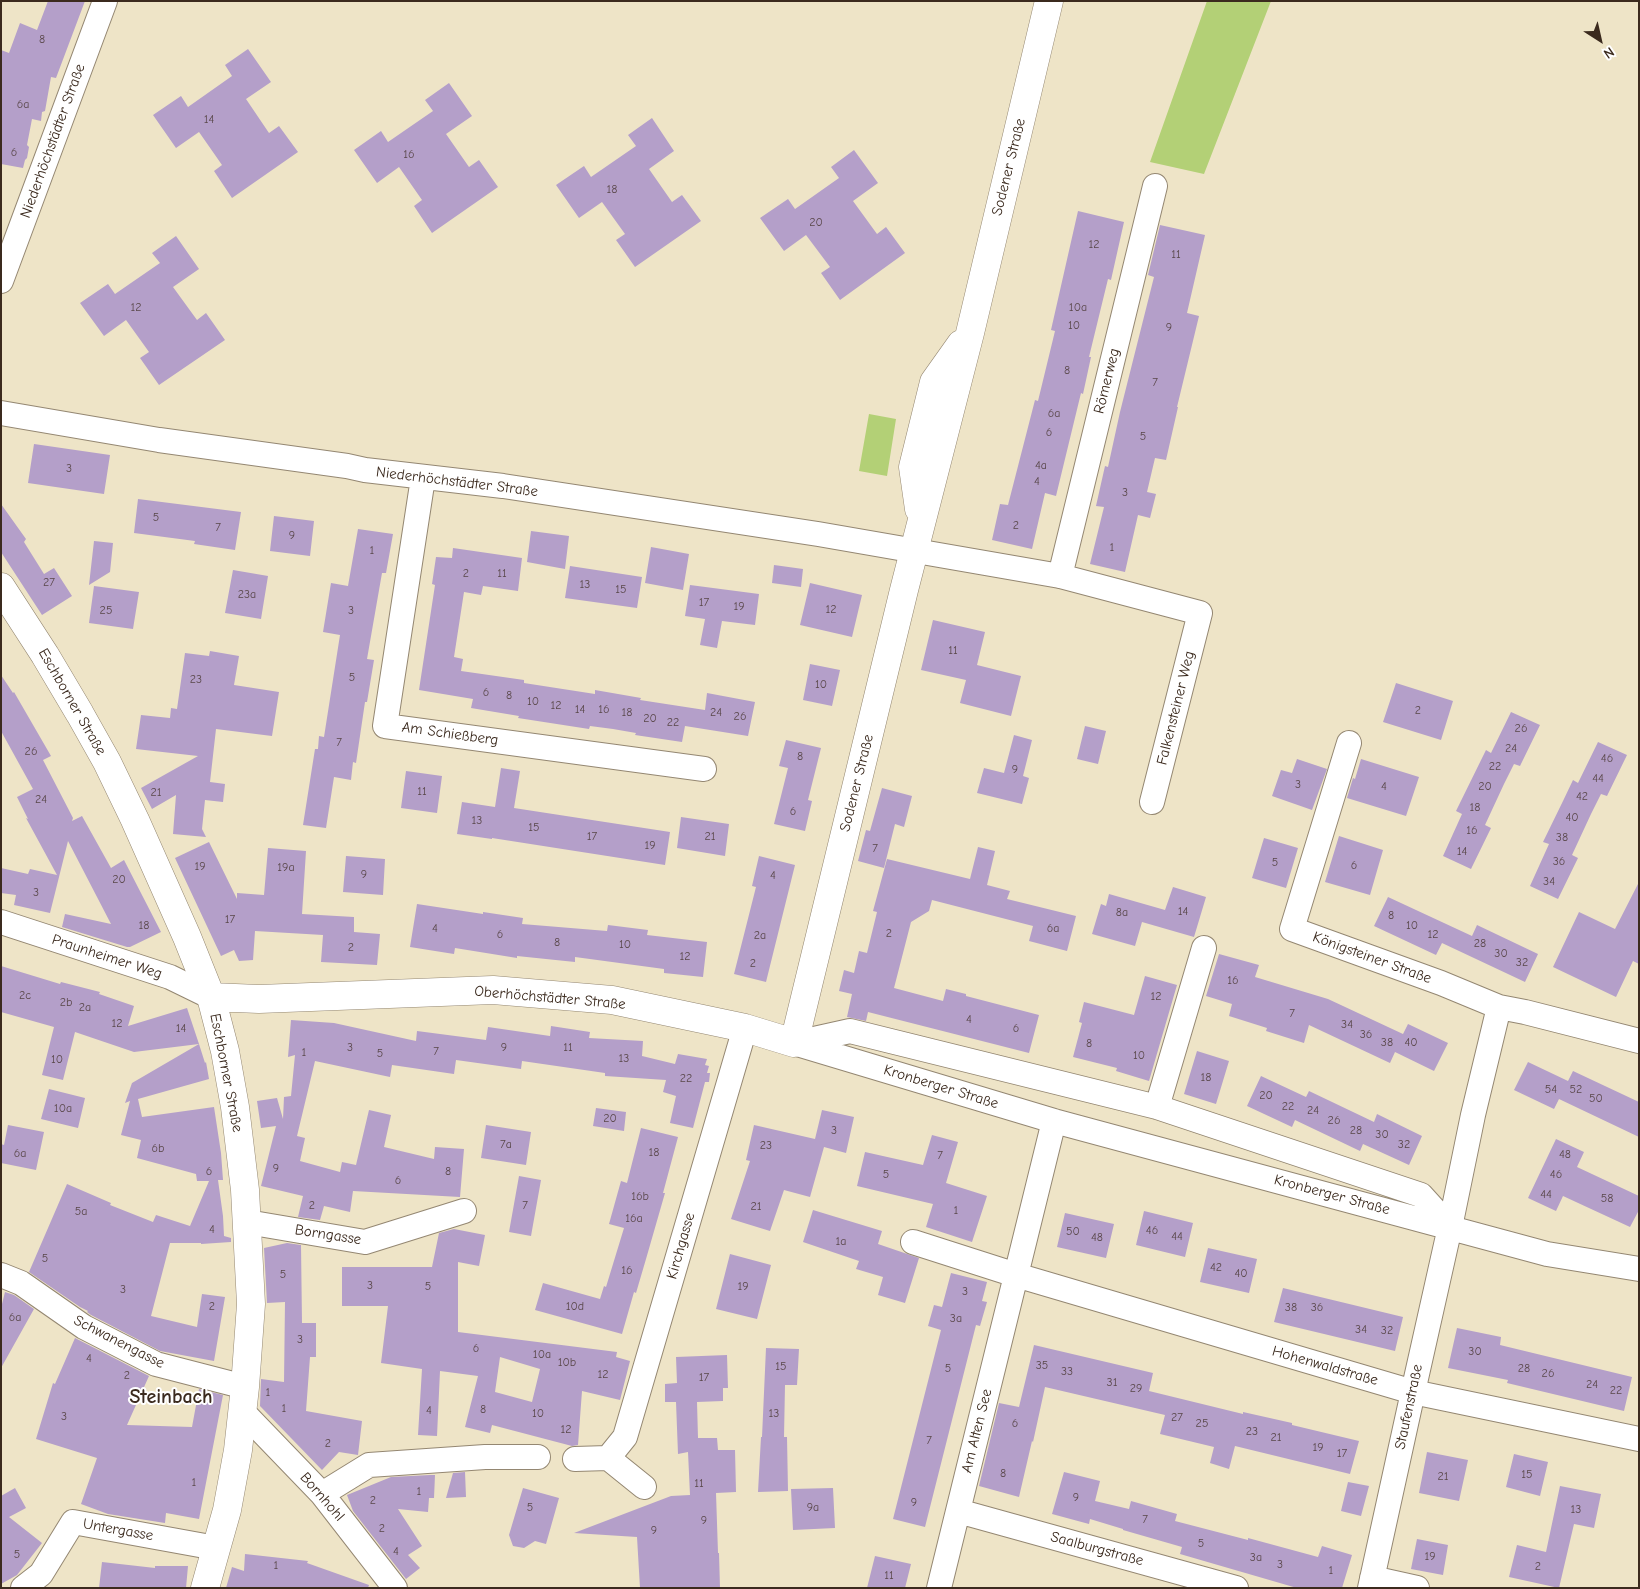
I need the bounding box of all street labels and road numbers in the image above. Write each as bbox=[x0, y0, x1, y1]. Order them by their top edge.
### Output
street label: Niederhöchstädter Straße bbox=[17, 61, 89, 221]
street label: Sodener Straße bbox=[988, 116, 1030, 218]
street label: Römerweg bbox=[1090, 346, 1124, 416]
street label: Niederhöchstädter Straße bbox=[375, 463, 539, 501]
street label: Eschborner Straße bbox=[34, 645, 110, 759]
street label: Falkensteiner Weg bbox=[1153, 649, 1199, 767]
street label: Am Schießberg bbox=[400, 718, 500, 750]
street label: Sodener Straße bbox=[836, 732, 878, 834]
street label: Königsteiner Straße bbox=[1310, 928, 1434, 988]
street label: Praunheimer Weg bbox=[50, 931, 164, 983]
street label: Oberhöchstädter Straße bbox=[474, 982, 626, 1014]
street label: Eschborner Straße bbox=[206, 1012, 246, 1134]
street label: Kronberger Straße bbox=[881, 1061, 1001, 1113]
street label: Kronberger Straße bbox=[1272, 1171, 1392, 1219]
street label: Kirchgasse bbox=[663, 1211, 699, 1281]
street label: Borngasse bbox=[293, 1221, 363, 1249]
street label: Schwanengasse bbox=[70, 1311, 168, 1373]
street label: Hohenwaldstraße bbox=[1270, 1342, 1380, 1390]
street label: Staufenstraße bbox=[1391, 1363, 1427, 1451]
street label: Am Alten See bbox=[958, 1387, 996, 1475]
street label: Bornhohl bbox=[296, 1469, 348, 1525]
street label: Untergasse bbox=[81, 1515, 155, 1545]
street label: Saalburgstraße bbox=[1049, 1528, 1145, 1570]

